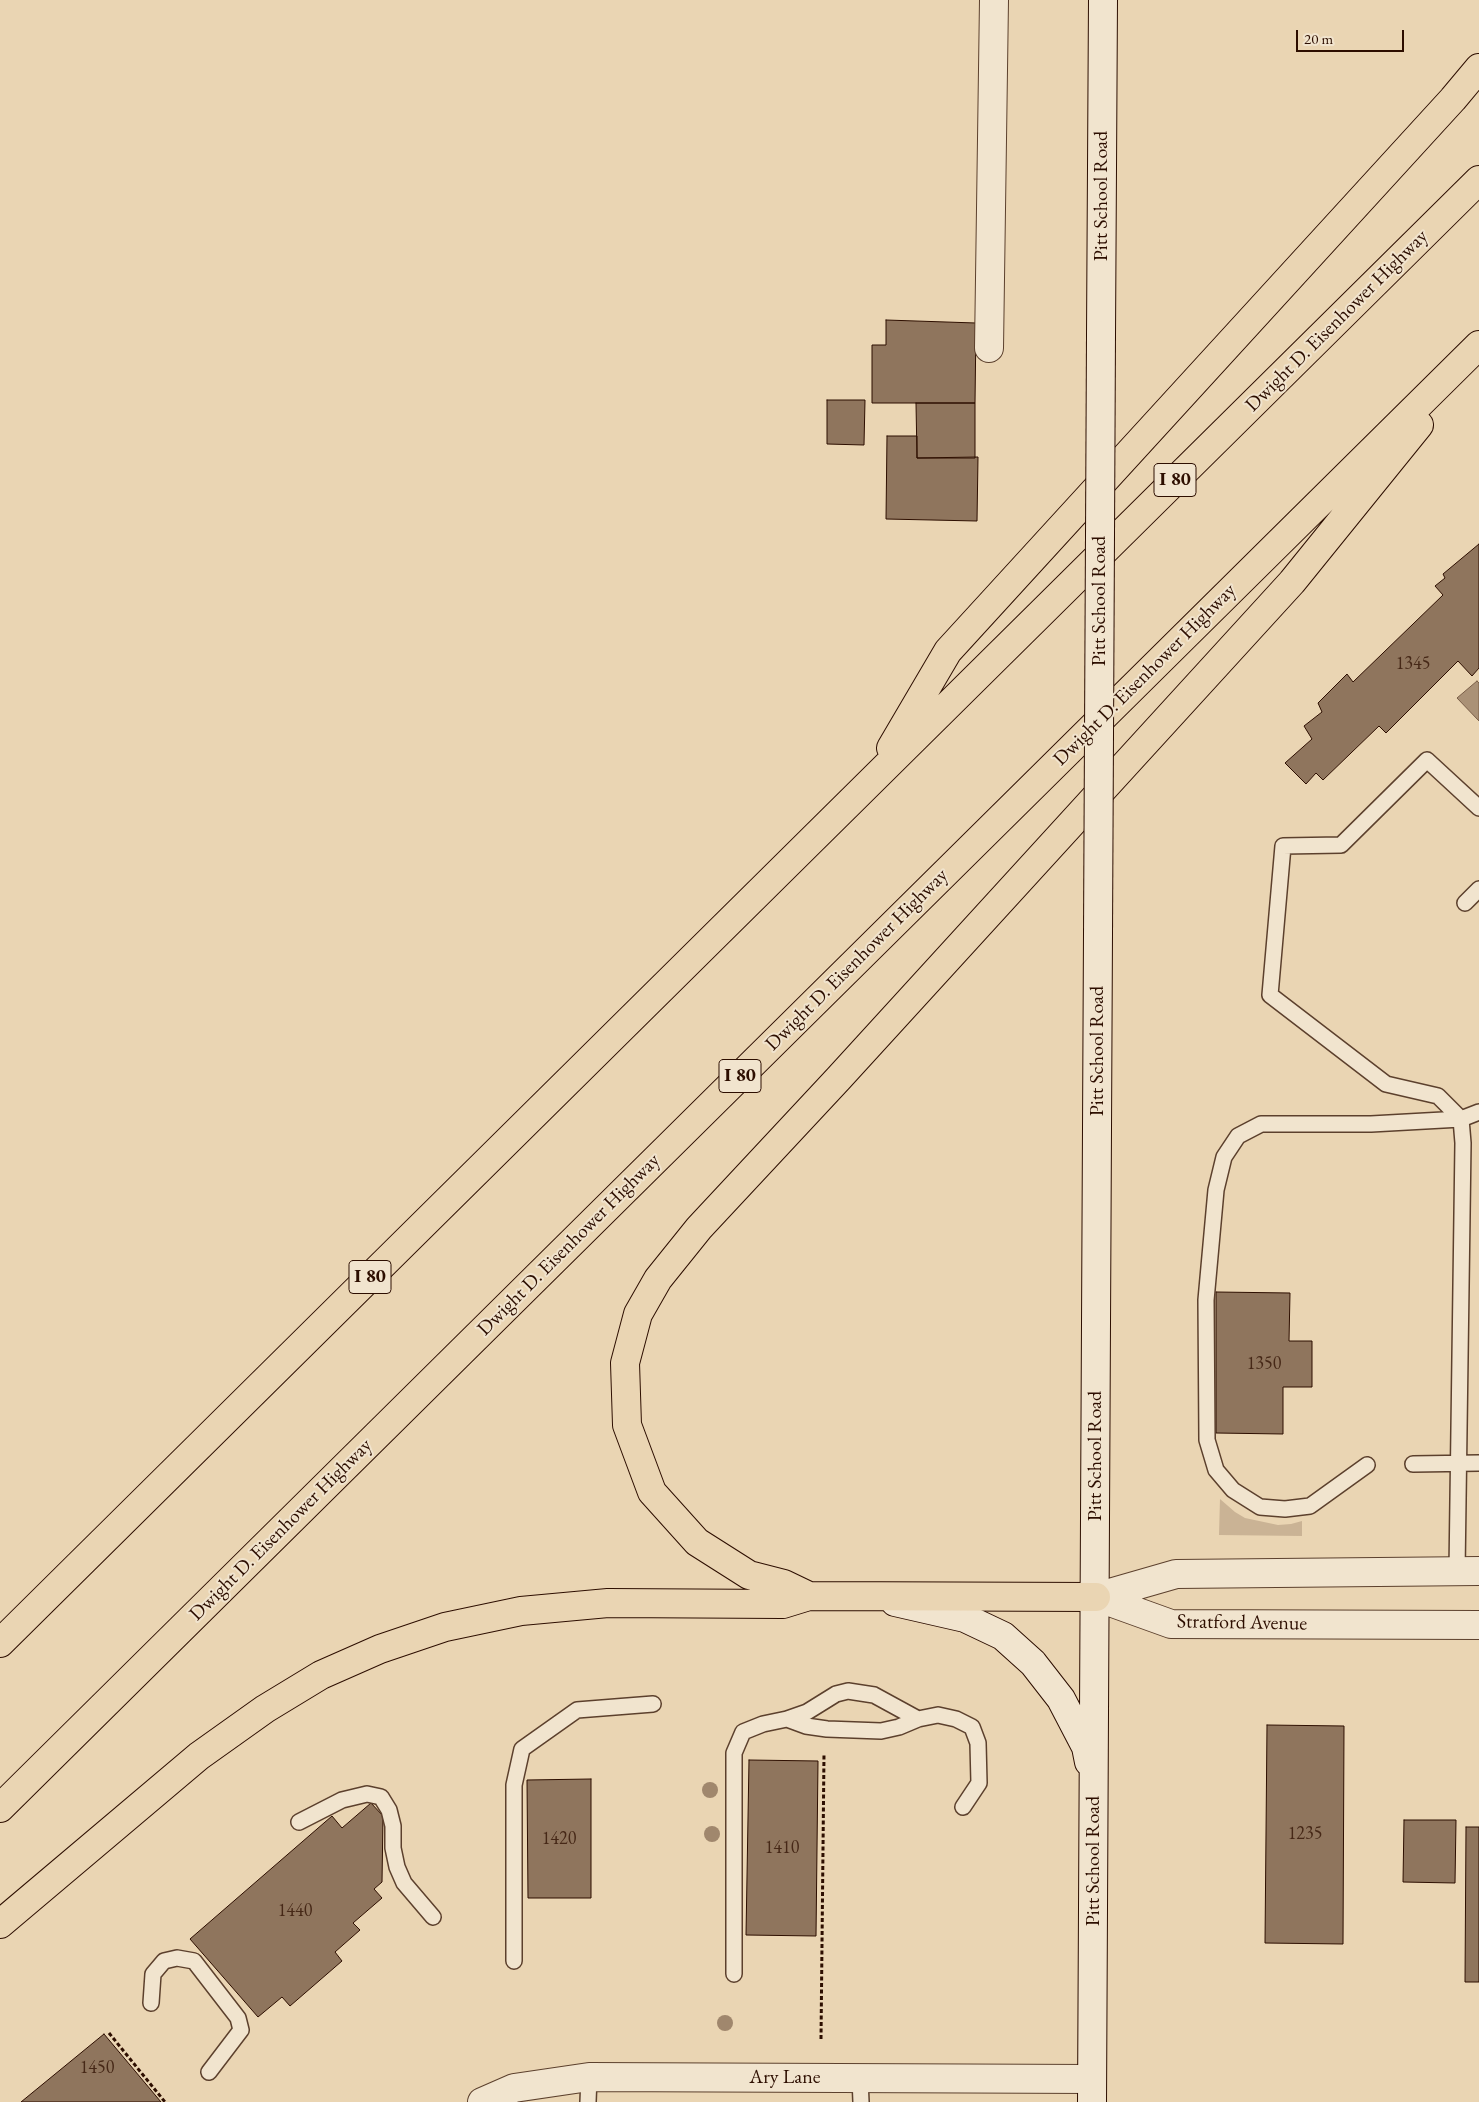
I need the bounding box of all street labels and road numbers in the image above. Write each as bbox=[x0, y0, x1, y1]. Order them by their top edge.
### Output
street label: Pitt School Road bbox=[1090, 131, 1114, 261]
street label: Dwight D. Eisenhower Highway bbox=[1241, 225, 1433, 417]
road number: I 80 bbox=[1154, 464, 1196, 496]
street label: Pitt School Road bbox=[1088, 536, 1112, 666]
street label: Dwight D. Eisenhower Highway bbox=[1049, 579, 1241, 771]
street label: Dwight D. Eisenhower Highway bbox=[761, 864, 953, 1056]
street label: Pitt School Road bbox=[1086, 986, 1110, 1116]
road number: I 80 bbox=[719, 1060, 761, 1092]
street label: Dwight D. Eisenhower Highway bbox=[473, 1149, 665, 1341]
road number: I 80 bbox=[349, 1260, 391, 1294]
street label: Pitt School Road bbox=[1084, 1391, 1108, 1521]
street label: Dwight D. Eisenhower Highway bbox=[185, 1434, 377, 1626]
street label: Stratford Avenue bbox=[1177, 1610, 1307, 1636]
street label: Pitt School Road bbox=[1082, 1796, 1106, 1926]
street label: Ary Lane bbox=[749, 2066, 821, 2090]

